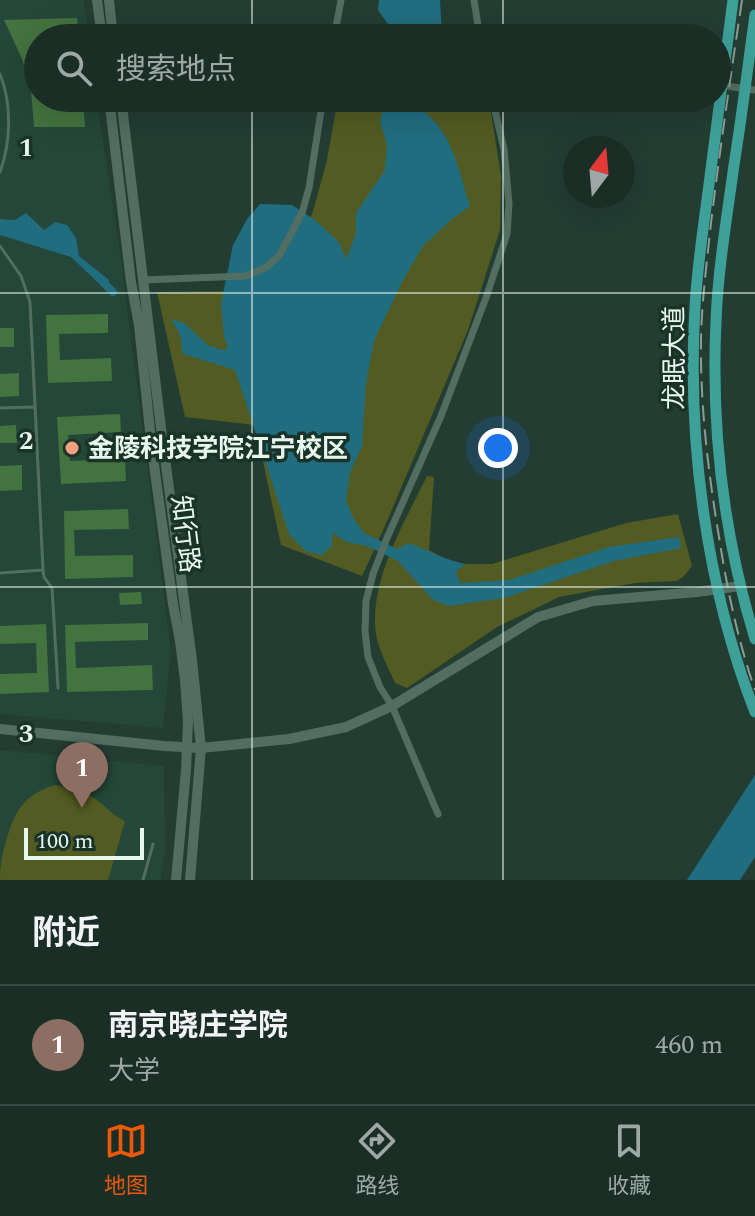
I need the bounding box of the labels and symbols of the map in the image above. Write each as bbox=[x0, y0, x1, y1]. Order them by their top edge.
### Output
text: 1 bbox=[19, 128, 33, 168]
north arrow bbox=[563, 136, 635, 208]
street label: 龙眠大道 bbox=[655, 306, 695, 410]
text: 2 bbox=[19, 421, 33, 461]
your location bbox=[478, 428, 518, 468]
place label: 金陵科技学院江宁校区 bbox=[88, 429, 348, 469]
marker: 金陵科技学院江宁校区 bbox=[63, 439, 81, 457]
street label: 知行路 bbox=[160, 493, 210, 575]
text: 3 bbox=[19, 714, 33, 754]
pin: 1 bbox=[56, 742, 108, 808]
scale bar bbox=[24, 824, 144, 860]

